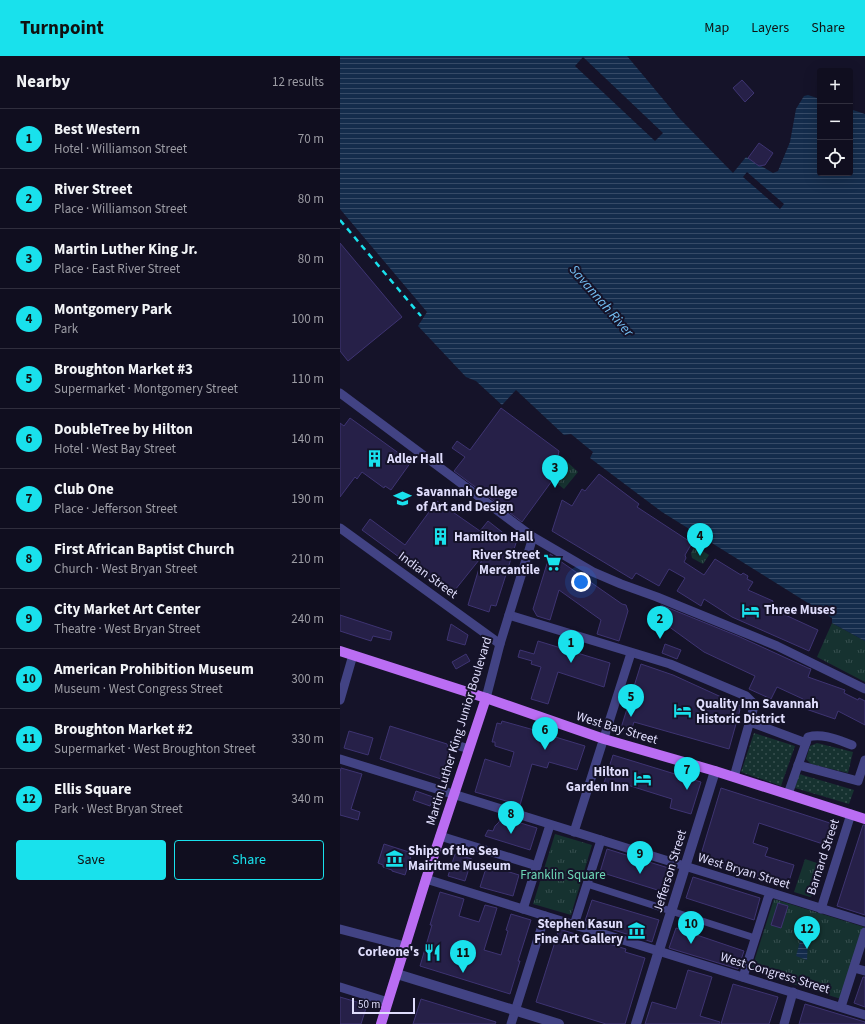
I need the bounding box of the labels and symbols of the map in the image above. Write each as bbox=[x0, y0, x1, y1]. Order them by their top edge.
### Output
water label: Savannah River bbox=[564, 261, 639, 342]
building icon: Adler Hall bbox=[364, 449, 384, 469]
place label: Adler Hall bbox=[386, 450, 443, 468]
pin: 3 bbox=[542, 455, 568, 488]
place label: Savannah College of Art and Design bbox=[416, 483, 518, 516]
school or university icon: Savannah College of Art and Design bbox=[393, 489, 413, 509]
pin: 4 bbox=[687, 523, 713, 556]
building icon: Hamilton Hall bbox=[431, 527, 451, 547]
place label: Hamilton Hall bbox=[454, 528, 533, 546]
place label: River Street Mercantile bbox=[472, 546, 540, 579]
street label: Indian Street bbox=[394, 547, 462, 603]
supermarket icon: River Street Mercantile bbox=[543, 552, 563, 572]
your location bbox=[571, 572, 591, 592]
hotel icon: Three Muses bbox=[741, 600, 761, 620]
place label: Three Muses bbox=[764, 601, 836, 619]
pin: 2 bbox=[647, 606, 673, 639]
pin: 1 bbox=[558, 630, 584, 663]
street label: Martin Luther King Junior Boulevard bbox=[422, 634, 496, 828]
pin: 5 bbox=[618, 684, 644, 717]
place label: Quality Inn Savannah Historic District bbox=[696, 695, 819, 728]
hotel icon: Quality Inn Savannah Historic District bbox=[673, 701, 693, 721]
street label: West Bay Street bbox=[574, 707, 661, 749]
pin: 6 bbox=[532, 717, 558, 750]
pin: 7 bbox=[674, 757, 700, 790]
place label: Hilton Garden Inn bbox=[566, 763, 629, 796]
hotel icon: Hilton Garden Inn bbox=[632, 769, 652, 789]
pin: 8 bbox=[498, 801, 524, 834]
street label: Barnard Street bbox=[802, 816, 844, 897]
street label: Jefferson Street bbox=[649, 827, 691, 915]
pin: 9 bbox=[627, 841, 653, 874]
place label: Ships of the Sea Mairitme Museum bbox=[408, 842, 511, 875]
museum icon: Ships of the Sea Mairitme Museum bbox=[385, 848, 405, 868]
street label: West Bryan Street bbox=[695, 848, 793, 894]
park label: Franklin Square bbox=[520, 866, 606, 884]
pin: 10 bbox=[678, 911, 704, 944]
place label: Stephen Kasun Fine Art Gallery bbox=[534, 915, 623, 948]
pin: 12 bbox=[794, 916, 820, 949]
museum icon: Stephen Kasun Fine Art Gallery bbox=[626, 921, 646, 941]
pin: 11 bbox=[450, 940, 476, 973]
restaurant icon: Corleone's bbox=[422, 942, 442, 962]
place label: Corleone's bbox=[358, 943, 419, 961]
street label: West Congress Street bbox=[718, 948, 833, 998]
scale bar bbox=[352, 996, 415, 1015]

